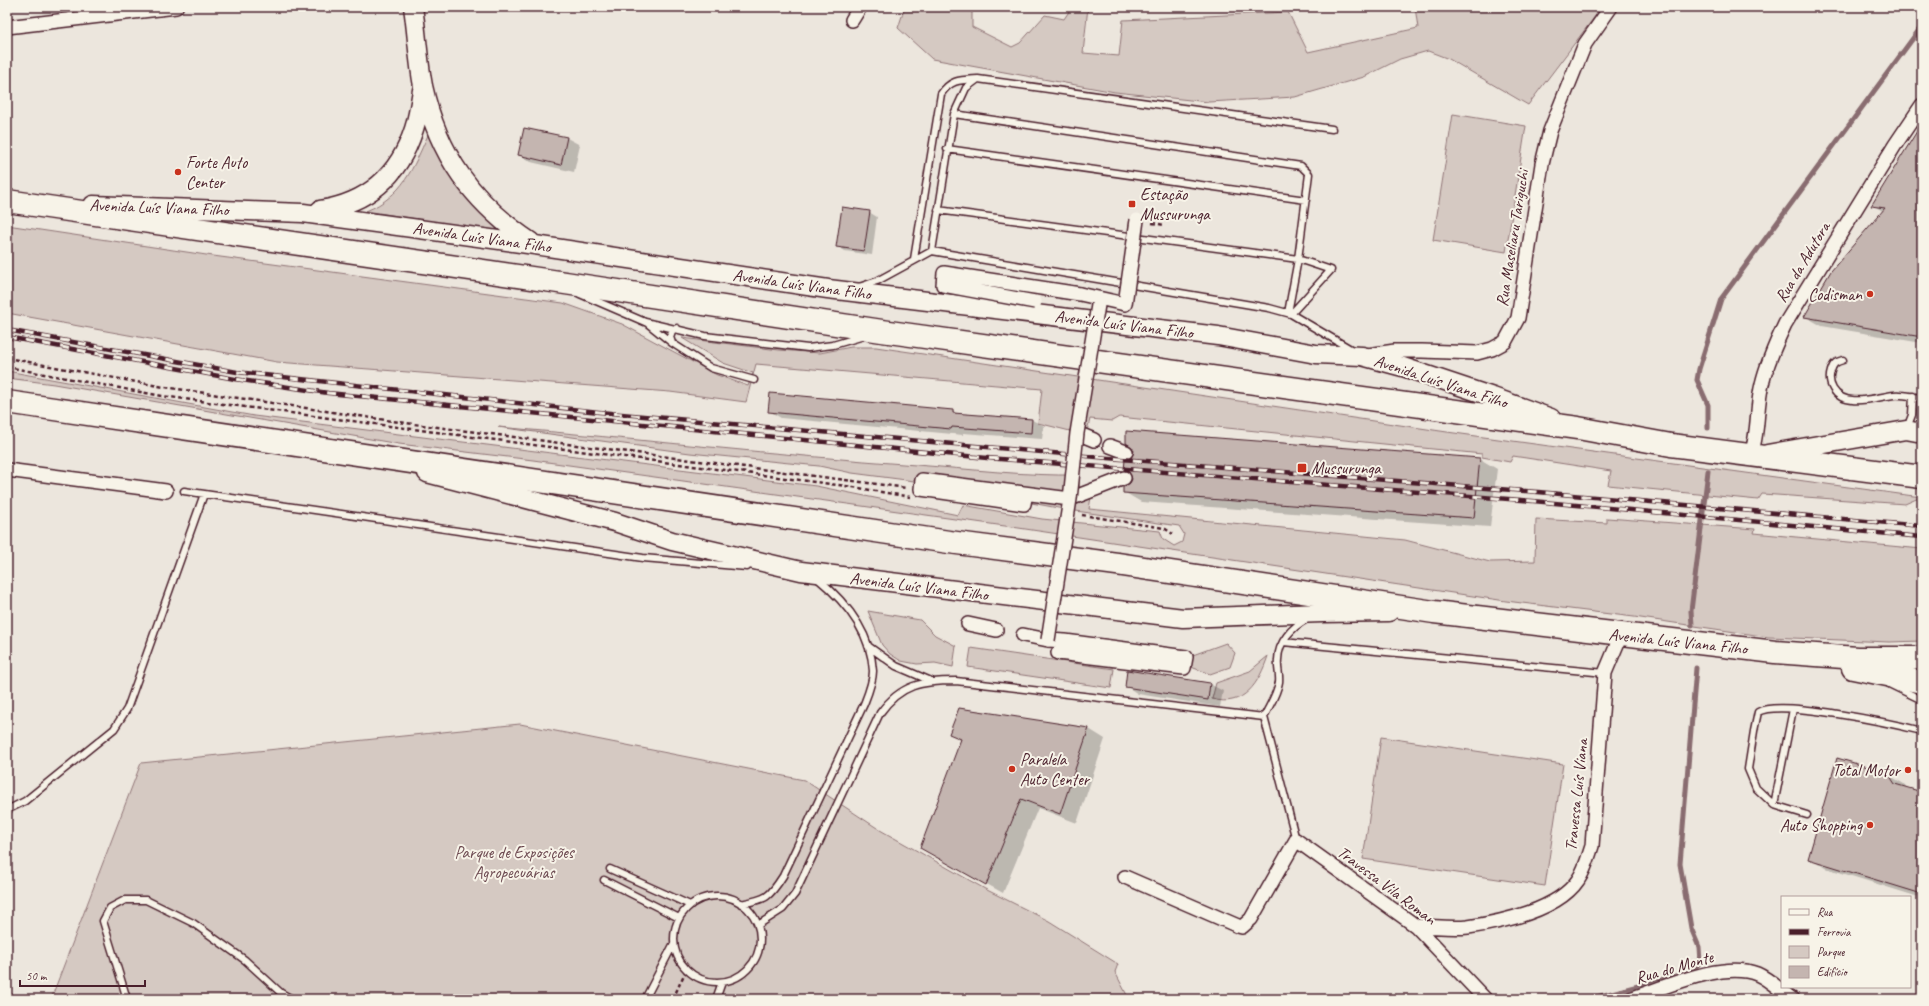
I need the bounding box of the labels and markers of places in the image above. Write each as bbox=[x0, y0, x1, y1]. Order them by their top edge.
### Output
place label: Forte Auto Center bbox=[186, 152, 248, 193]
marker: Forte Auto Center bbox=[173, 167, 183, 177]
place label: Estação Mussurunga bbox=[1140, 184, 1211, 225]
marker: Estação Mussurunga bbox=[1127, 199, 1137, 209]
place label: Codisman bbox=[1808, 284, 1863, 305]
marker: Codisman bbox=[1865, 289, 1875, 299]
place label: Mussurunga bbox=[1311, 458, 1382, 479]
marker: Mussurunga bbox=[1296, 462, 1308, 474]
place label: Paralela Auto Center bbox=[1020, 749, 1091, 790]
place label: Total Motor bbox=[1832, 760, 1902, 781]
marker: Paralela Auto Center bbox=[1007, 764, 1017, 774]
marker: Total Motor bbox=[1903, 765, 1913, 775]
place label: Auto Shopping bbox=[1780, 815, 1863, 836]
marker: Auto Shopping bbox=[1865, 820, 1875, 830]

